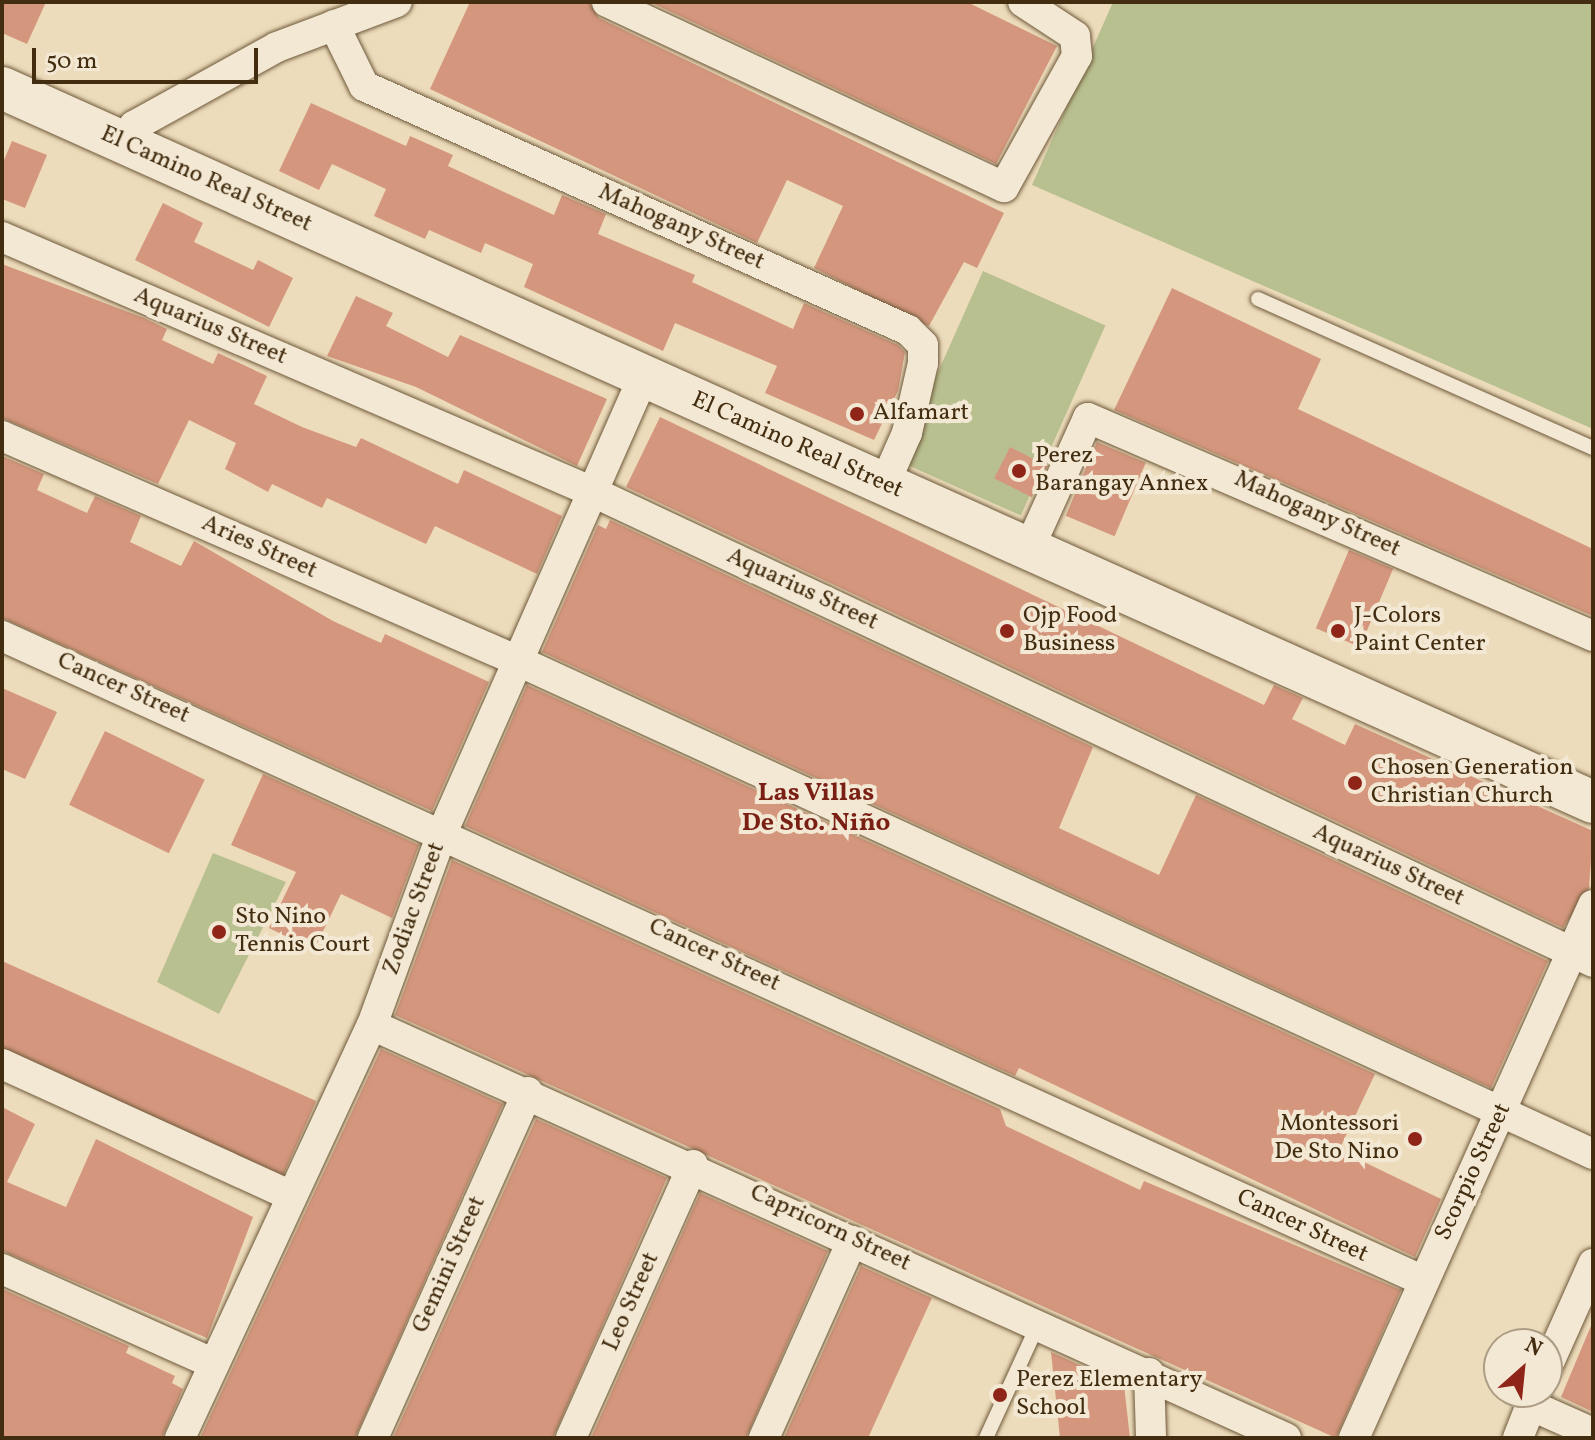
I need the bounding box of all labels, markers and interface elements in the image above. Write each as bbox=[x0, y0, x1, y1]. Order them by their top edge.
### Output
scale bar bbox=[36, 32, 262, 82]
text: 50 m bbox=[46, 45, 98, 79]
street label: El Camino Real Street bbox=[96, 120, 316, 240]
street label: Mahogany Street bbox=[593, 178, 769, 278]
street label: Aquarius Street bbox=[129, 282, 291, 372]
street label: El Camino Real Street bbox=[687, 386, 907, 506]
place label: Alfamart bbox=[873, 400, 969, 428]
marker: Alfamart bbox=[848, 405, 866, 423]
place label: Perez Barangay Annex bbox=[1035, 443, 1209, 499]
marker: Perez Barangay Annex bbox=[1010, 462, 1028, 480]
street label: Mahogany Street bbox=[1229, 465, 1405, 565]
street label: Aries Street bbox=[197, 510, 321, 586]
street label: Aquarius Street bbox=[722, 542, 882, 638]
place label: Ojp Food Business bbox=[1023, 603, 1117, 659]
place label: J-Colors Paint Center bbox=[1354, 603, 1486, 659]
marker: Ojp Food Business bbox=[998, 622, 1016, 640]
marker: J-Colors Paint Center bbox=[1329, 622, 1347, 640]
street label: Cancer Street bbox=[52, 647, 194, 731]
place label: Chosen Generation Christian Church bbox=[1371, 755, 1574, 811]
marker: Chosen Generation Christian Church bbox=[1346, 774, 1364, 792]
district label: Las Villas De Sto. Niño bbox=[742, 778, 890, 840]
street label: Aquarius Street bbox=[1308, 818, 1468, 914]
street label: Zodiac Street bbox=[378, 839, 452, 979]
place label: Sto Nino Tennis Court bbox=[235, 904, 370, 960]
street label: Cancer Street bbox=[644, 913, 784, 999]
marker: Sto Nino Tennis Court bbox=[210, 923, 228, 941]
street label: Scorpio Street bbox=[1430, 1099, 1518, 1245]
place label: Montessori De Sto Nino bbox=[1274, 1111, 1399, 1167]
marker: Montessori De Sto Nino bbox=[1406, 1130, 1424, 1148]
street label: Capricorn Street bbox=[745, 1179, 915, 1279]
street label: Cancer Street bbox=[1232, 1184, 1372, 1270]
street label: Gemini Street bbox=[407, 1192, 493, 1338]
street label: Leo Street bbox=[597, 1248, 667, 1356]
north arrow bbox=[1483, 1328, 1563, 1408]
text: N bbox=[1519, 1331, 1547, 1365]
place label: Perez Elementary School bbox=[1016, 1367, 1202, 1423]
marker: Perez Elementary School bbox=[991, 1386, 1009, 1404]

